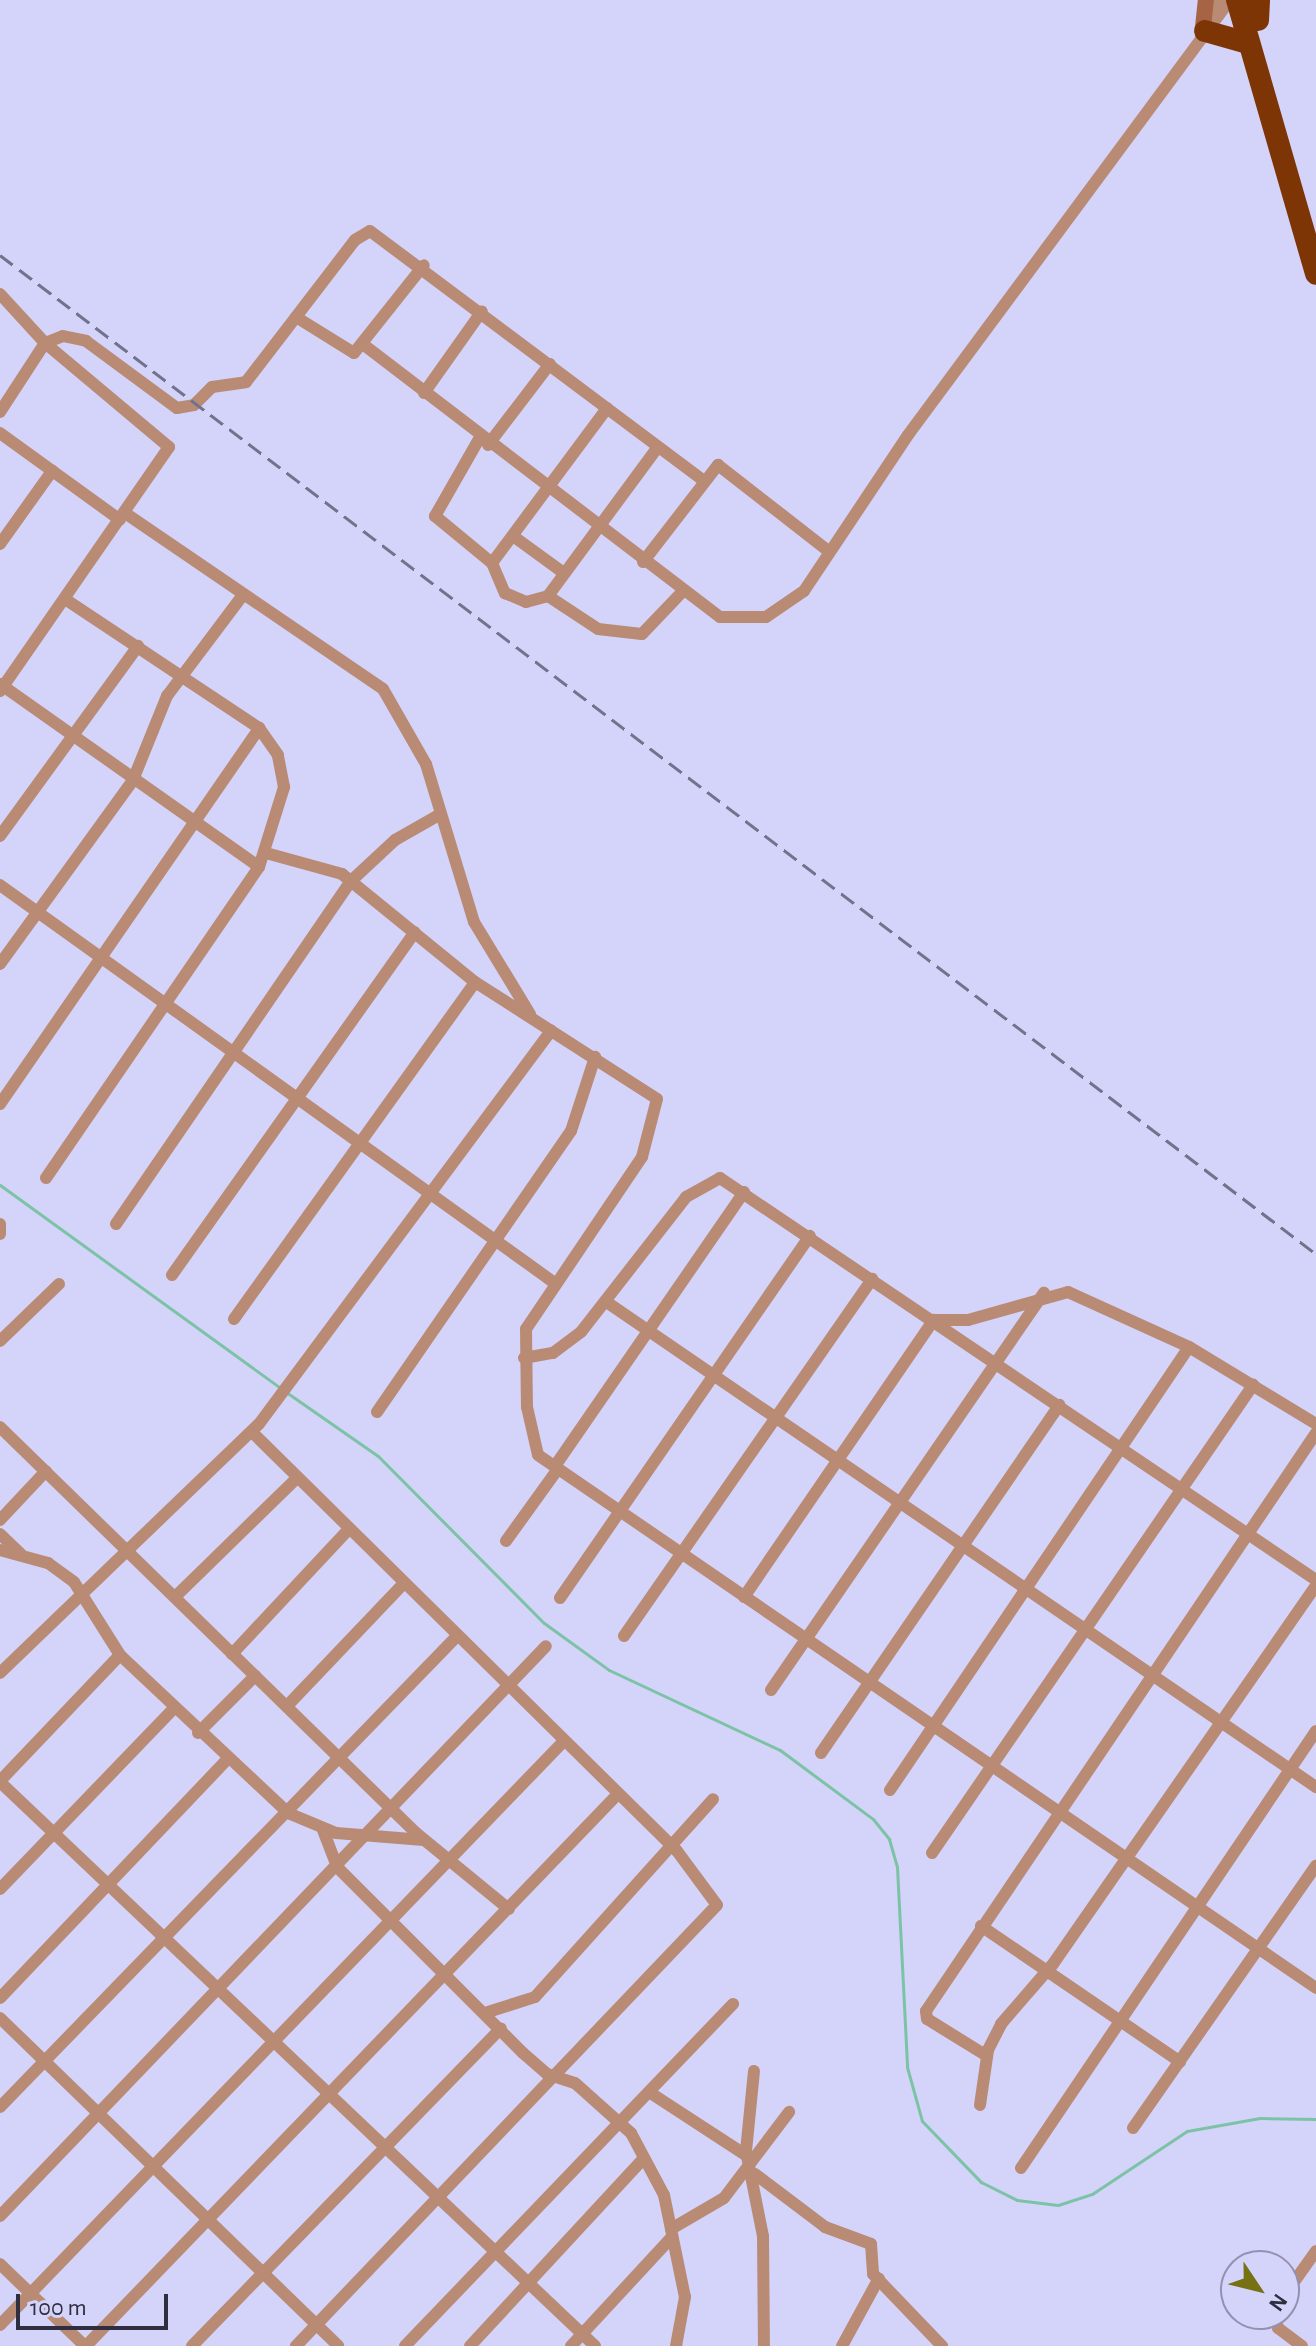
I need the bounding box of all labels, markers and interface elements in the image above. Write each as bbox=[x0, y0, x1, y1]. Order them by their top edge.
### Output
north arrow bbox=[1220, 2250, 1300, 2330]
scale bar bbox=[20, 2278, 172, 2328]
text: N bbox=[1265, 2290, 1291, 2315]
text: 100 m bbox=[30, 2296, 87, 2320]

